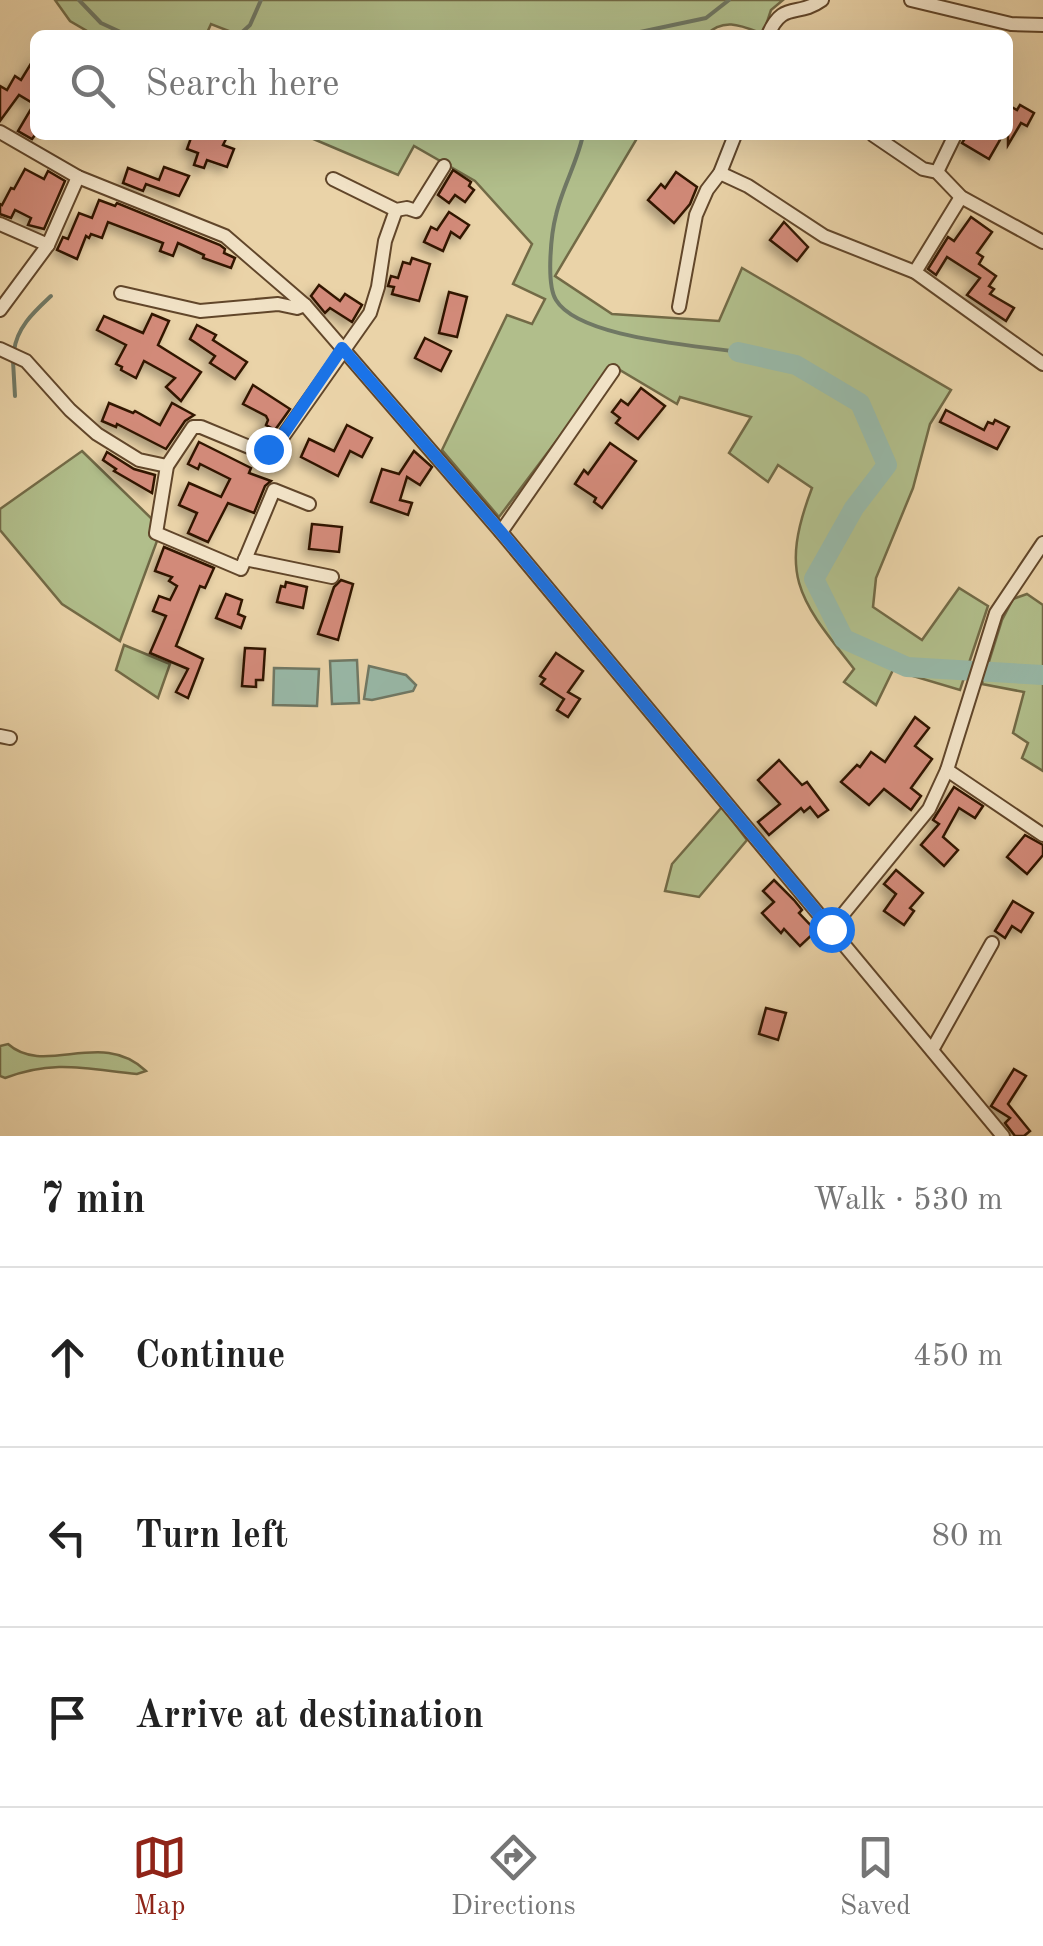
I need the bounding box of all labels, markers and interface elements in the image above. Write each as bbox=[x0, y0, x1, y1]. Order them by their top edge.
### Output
search box bbox=[30, 30, 1013, 140]
icon: search bbox=[65, 58, 120, 113]
text: Search here bbox=[145, 66, 340, 104]
route end bbox=[246, 427, 292, 473]
route start bbox=[809, 907, 855, 953]
text: 7 min bbox=[40, 1180, 146, 1222]
text: Walk · 530 m bbox=[813, 1185, 1003, 1217]
icon: ahead bbox=[40, 1330, 95, 1385]
text: Continue bbox=[135, 1338, 285, 1376]
text: 450 m bbox=[913, 1341, 1003, 1373]
icon: left bbox=[40, 1510, 95, 1565]
text: Turn left bbox=[135, 1518, 288, 1556]
text: 80 m bbox=[932, 1521, 1003, 1553]
icon: arrive bbox=[40, 1690, 95, 1745]
text: Arrive at destination bbox=[135, 1698, 484, 1736]
tab: Map bbox=[132, 1830, 187, 1925]
tab: Directions bbox=[451, 1830, 576, 1925]
tab: Saved bbox=[840, 1830, 911, 1925]

